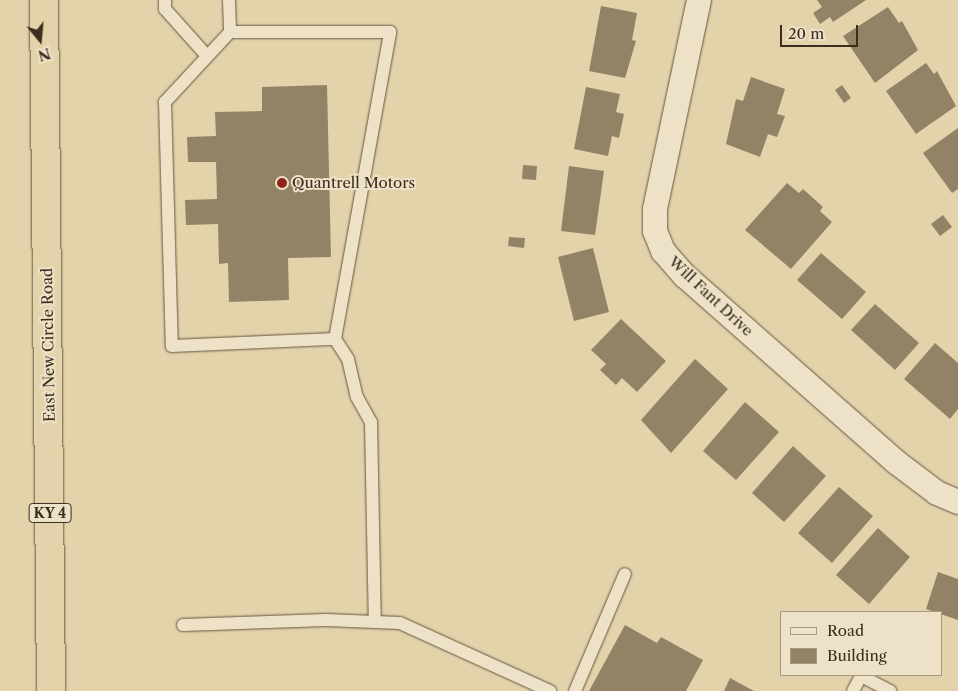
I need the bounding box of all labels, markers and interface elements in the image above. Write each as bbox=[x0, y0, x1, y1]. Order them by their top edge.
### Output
north arrow bbox=[15, 15, 65, 65]
scale bar bbox=[783, 15, 860, 47]
text: 20 m bbox=[788, 24, 824, 43]
text: N bbox=[36, 44, 53, 65]
place label: Quantrell Motors bbox=[292, 174, 415, 192]
marker: Quantrell Motors bbox=[276, 177, 288, 189]
street label: Will Fant Drive bbox=[665, 252, 757, 340]
street label: East New Circle Road bbox=[38, 268, 58, 422]
road number: KY 4 bbox=[28, 502, 72, 524]
legend bbox=[780, 611, 943, 676]
text: Road bbox=[827, 621, 864, 640]
text: Building bbox=[827, 646, 887, 665]

